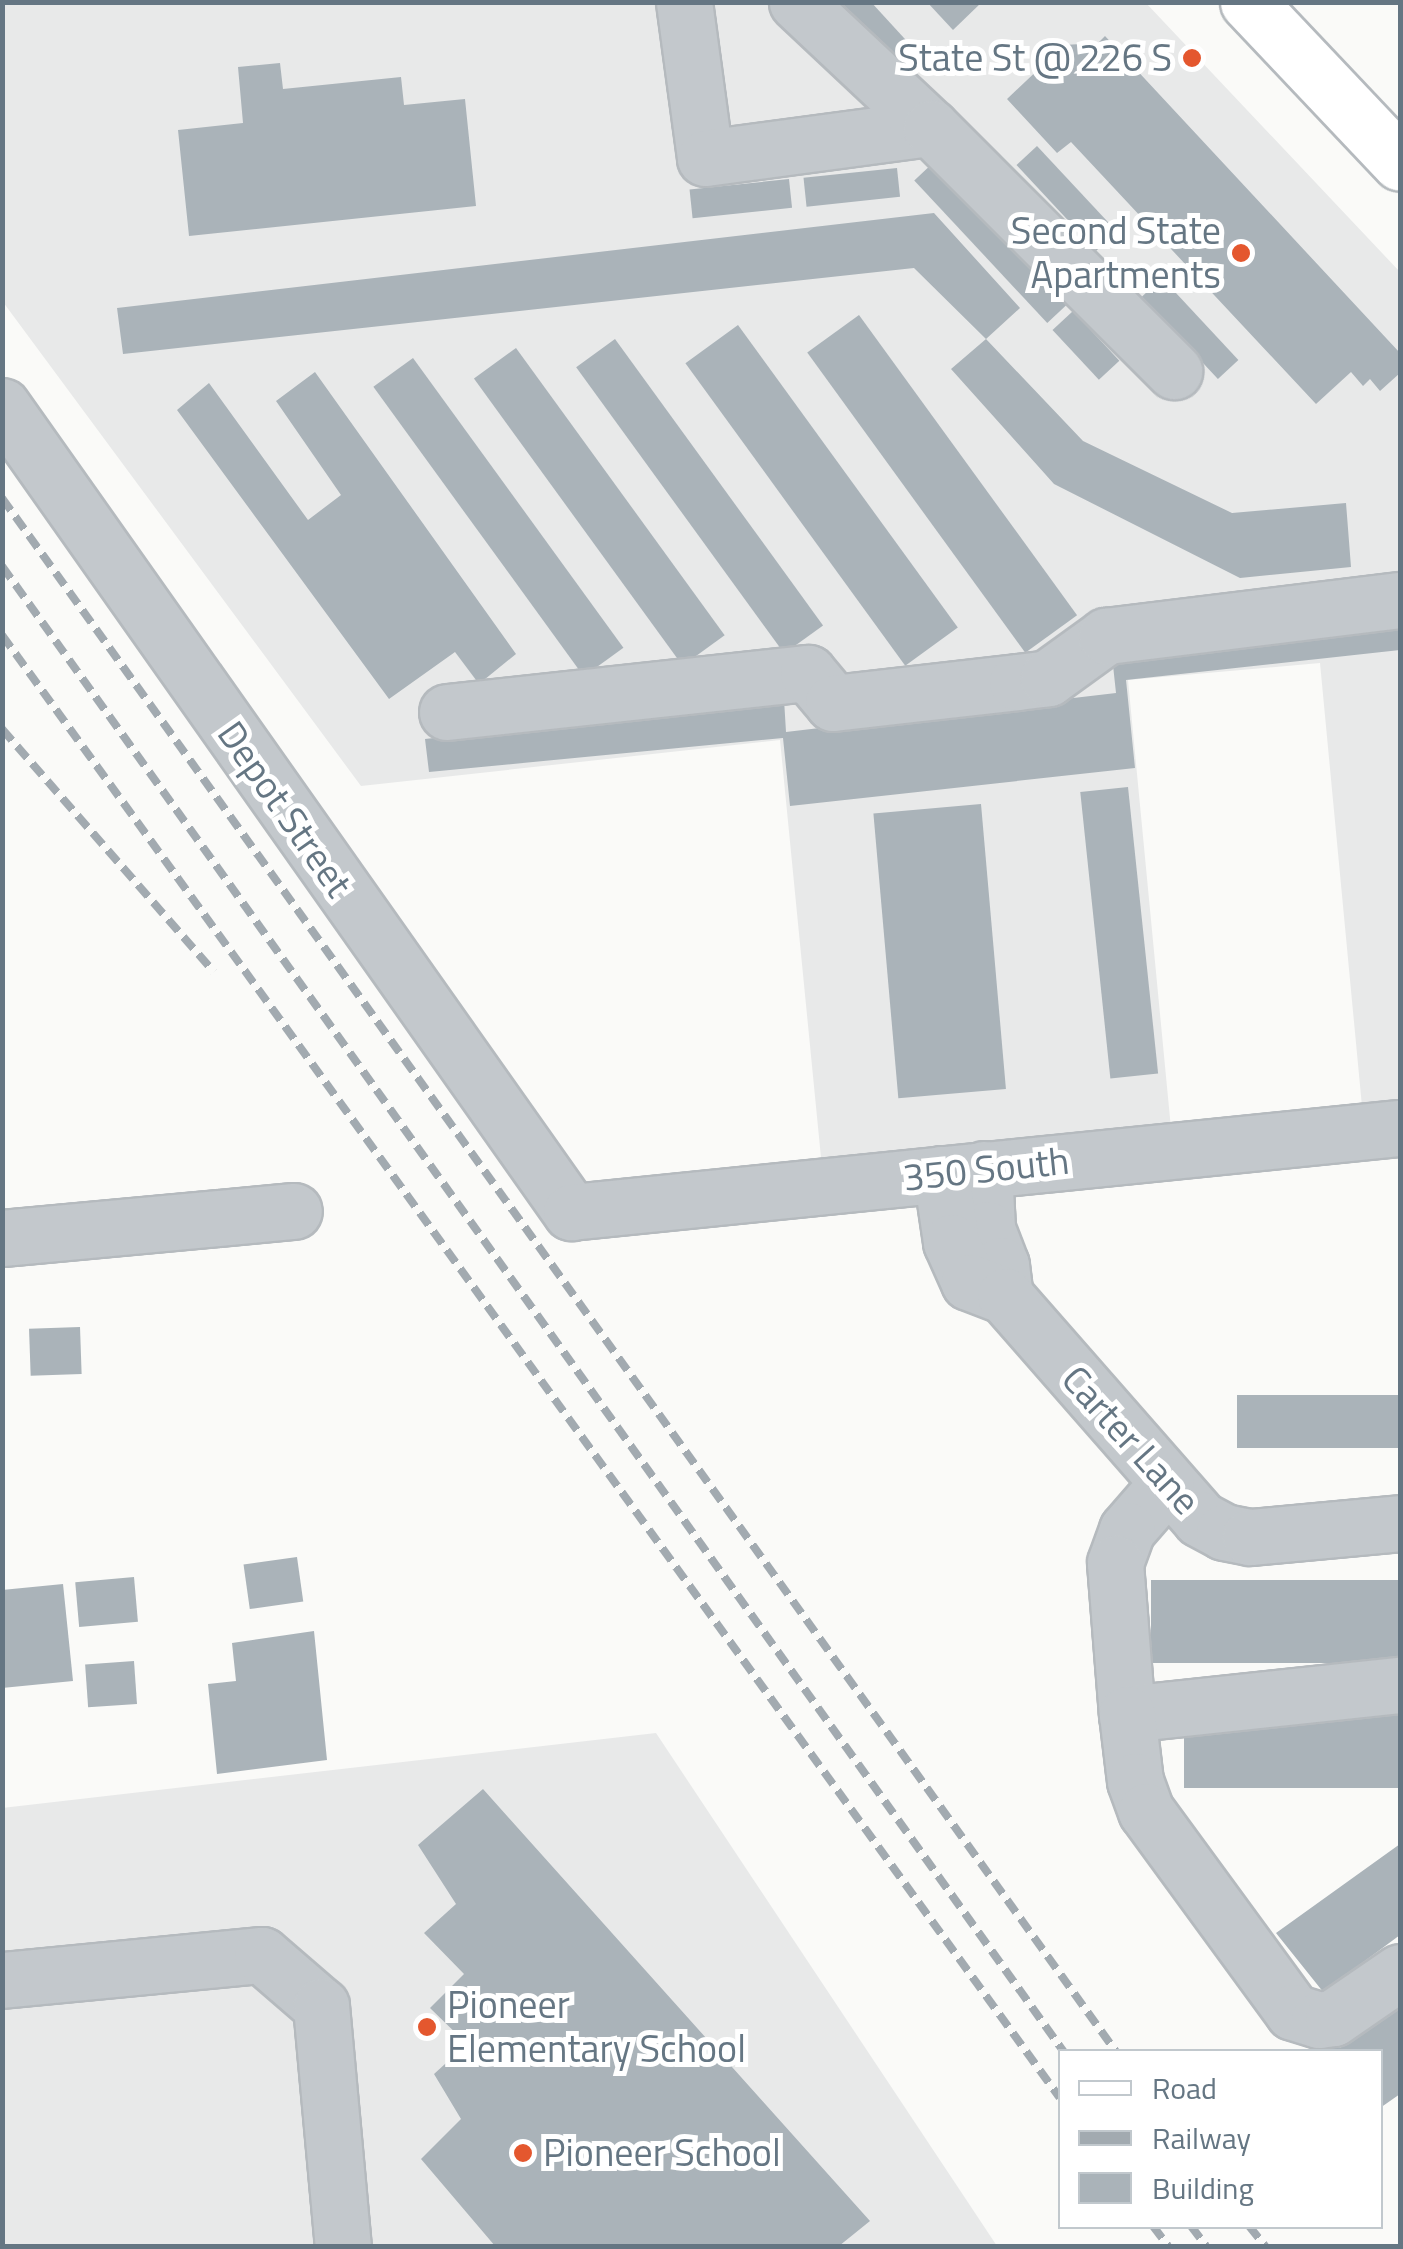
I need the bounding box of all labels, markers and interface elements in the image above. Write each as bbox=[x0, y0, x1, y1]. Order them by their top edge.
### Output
place label: State St @ 226 S bbox=[898, 35, 1172, 81]
marker: State St @ 226 S bbox=[1181, 47, 1203, 69]
place label: Second State Apartments bbox=[1011, 208, 1221, 298]
marker: Second State Apartments bbox=[1230, 242, 1252, 264]
street label: Depot Street bbox=[208, 713, 362, 905]
street label: 350 South bbox=[901, 1138, 1071, 1200]
street label: Carter Lane bbox=[1053, 1356, 1209, 1524]
place label: Pioneer Elementary School bbox=[447, 1982, 746, 2072]
marker: Pioneer Elementary School bbox=[416, 2016, 438, 2038]
legend bbox=[1058, 2049, 1383, 2229]
text: Road bbox=[1152, 2065, 1217, 2111]
text: Railway bbox=[1152, 2115, 1251, 2161]
place label: Pioneer School bbox=[543, 2130, 781, 2176]
marker: Pioneer School bbox=[512, 2142, 534, 2164]
text: Building bbox=[1152, 2165, 1254, 2211]

